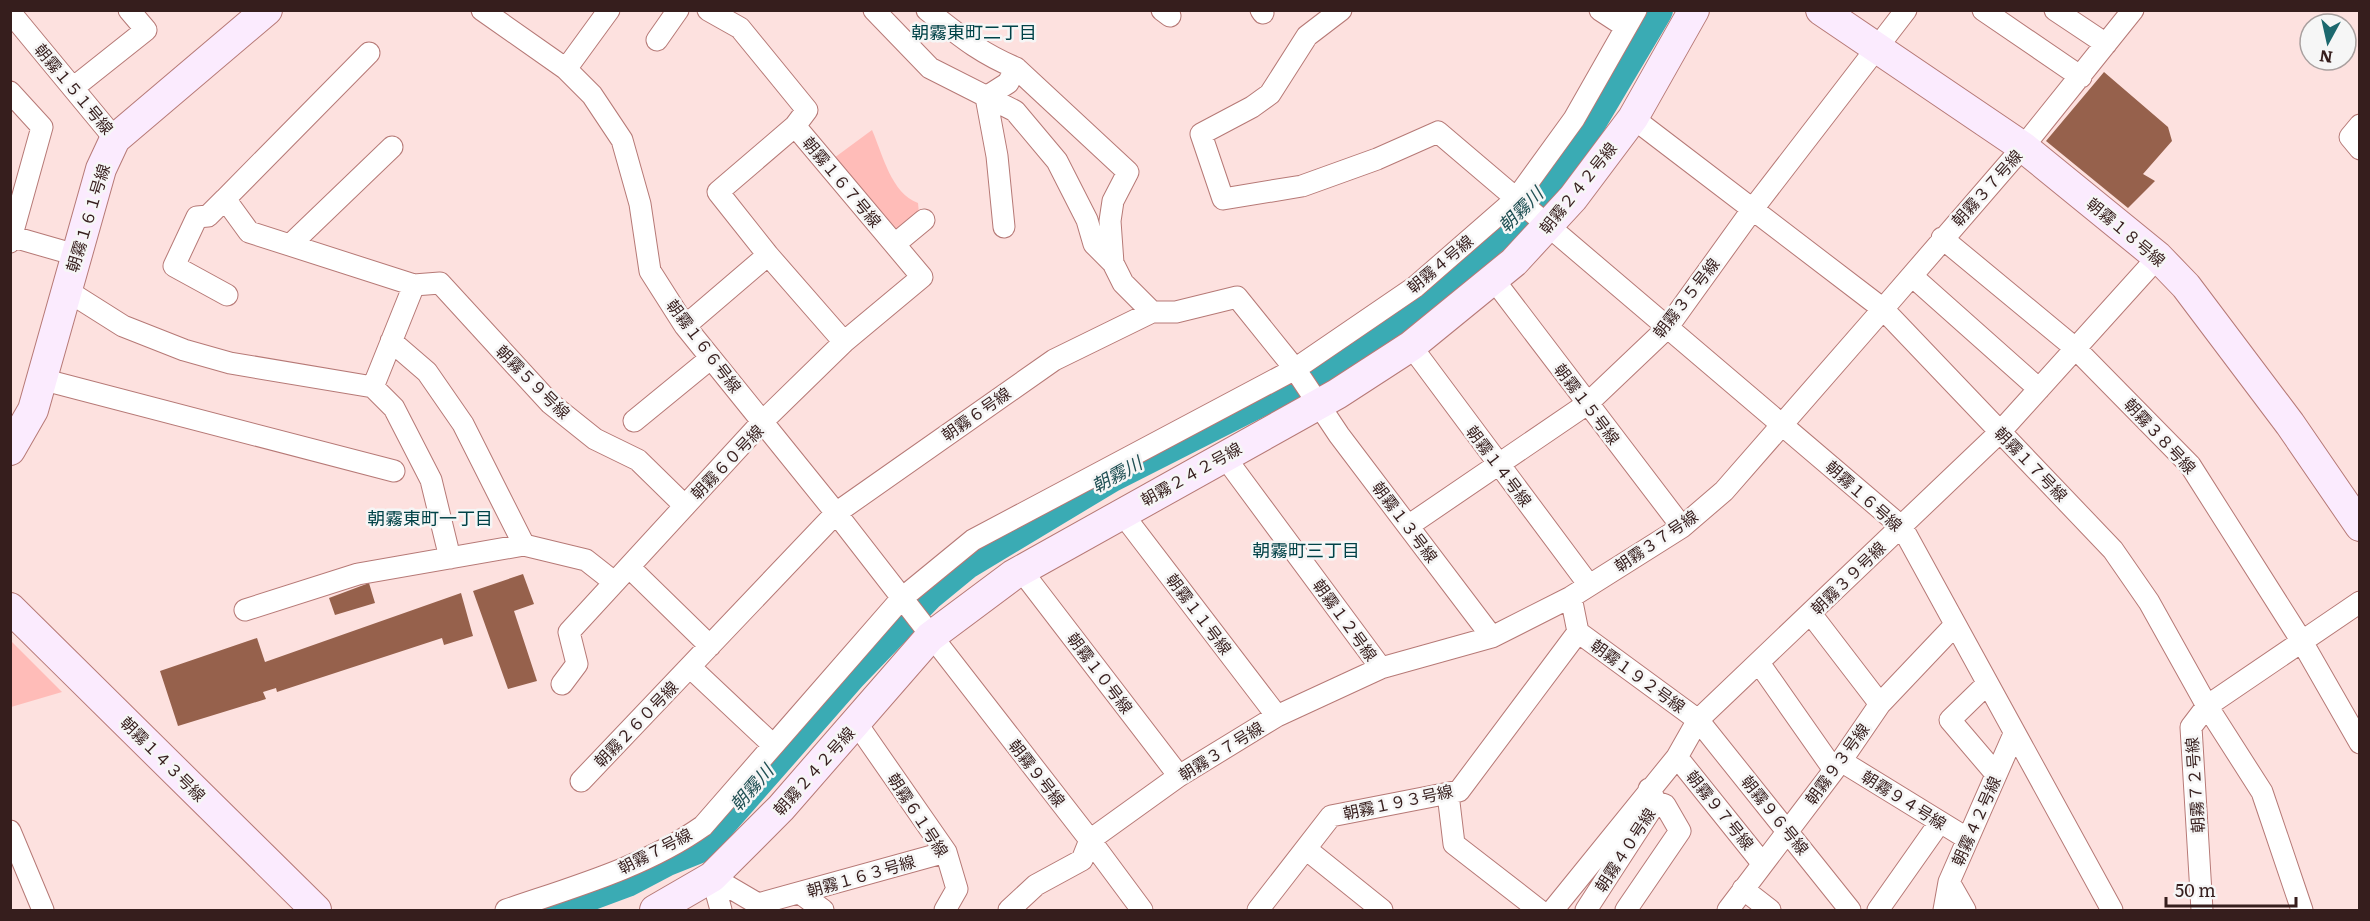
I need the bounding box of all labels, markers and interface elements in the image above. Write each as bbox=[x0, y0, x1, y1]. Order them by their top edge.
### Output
north arrow bbox=[2298, 12, 2358, 72]
district label: 朝霧東町二丁目 bbox=[911, 18, 1037, 45]
street label: 朝霧１５１号線 bbox=[30, 38, 120, 139]
text: N bbox=[2317, 45, 2334, 71]
street label: 朝霧１６７号線 bbox=[798, 131, 888, 232]
street label: 朝霧２４２号線 bbox=[1533, 136, 1622, 238]
street label: 朝霧３７号線 bbox=[1945, 144, 2027, 231]
street label: 朝霧１６１号線 bbox=[59, 161, 115, 275]
water label: 朝霧川 bbox=[1491, 179, 1550, 238]
street label: 朝霧１８号線 bbox=[2082, 191, 2171, 271]
street label: 朝霧４号線 bbox=[1401, 228, 1478, 298]
street label: 朝霧３５号線 bbox=[1646, 252, 1724, 343]
street label: 朝霧１６６号線 bbox=[662, 293, 748, 397]
street label: 朝霧５９号線 bbox=[491, 339, 576, 424]
street label: 朝霧１５号線 bbox=[1549, 358, 1626, 449]
street label: 朝霧６号線 bbox=[936, 380, 1015, 446]
street label: 朝霧３８号線 bbox=[2119, 392, 2202, 479]
street label: 朝霧６０号線 bbox=[684, 418, 768, 504]
street label: 朝霧１４号線 bbox=[1461, 420, 1538, 511]
street label: 朝霧１７号線 bbox=[1990, 420, 2074, 506]
street label: 朝霧２４２号線 bbox=[1136, 435, 1245, 511]
water label: 朝霧川 bbox=[1086, 448, 1148, 499]
street label: 朝霧１６号線 bbox=[1821, 454, 1908, 536]
street label: 朝霧１３号線 bbox=[1367, 476, 1444, 567]
street label: 朝霧３７号線 bbox=[1609, 503, 1702, 577]
district label: 朝霧東町一丁目 bbox=[367, 504, 493, 531]
street label: 朝霧３９号線 bbox=[1804, 535, 1890, 619]
district label: 朝霧町三丁目 bbox=[1252, 536, 1360, 563]
street label: 朝霧１１号線 bbox=[1161, 568, 1238, 659]
street label: 朝霧１２号線 bbox=[1308, 574, 1384, 665]
street label: 朝霧１０号線 bbox=[1062, 627, 1139, 718]
street label: 朝霧１９２号線 bbox=[1586, 633, 1691, 718]
street label: 朝霧２６０号線 bbox=[588, 675, 683, 772]
street label: 朝霧１４３号線 bbox=[116, 710, 212, 806]
street label: 朝霧３７号線 bbox=[1173, 715, 1268, 786]
street label: 朝霧９３号線 bbox=[1798, 718, 1874, 809]
street label: 朝霧２４２号線 bbox=[767, 721, 860, 820]
street label: 朝霧９号線 bbox=[1004, 733, 1072, 811]
street label: 朝霧７２号線 bbox=[2179, 736, 2209, 834]
water label: 朝霧川 bbox=[723, 756, 780, 816]
street label: 朝霧９４号線 bbox=[1857, 764, 1952, 835]
street label: 朝霧９７号線 bbox=[1681, 765, 1760, 854]
street label: 朝霧６１号線 bbox=[883, 768, 955, 861]
street label: 朝霧９６号線 bbox=[1736, 770, 1815, 859]
street label: 朝霧４２号線 bbox=[1945, 772, 2006, 869]
street label: 朝霧１９３号線 bbox=[1341, 778, 1455, 824]
street label: 朝霧４０号線 bbox=[1588, 803, 1660, 896]
street label: 朝霧７号線 bbox=[613, 821, 696, 879]
street label: 朝霧１６３号線 bbox=[804, 848, 918, 902]
scale bar bbox=[2166, 870, 2296, 908]
text: 50 m bbox=[2175, 876, 2216, 903]

